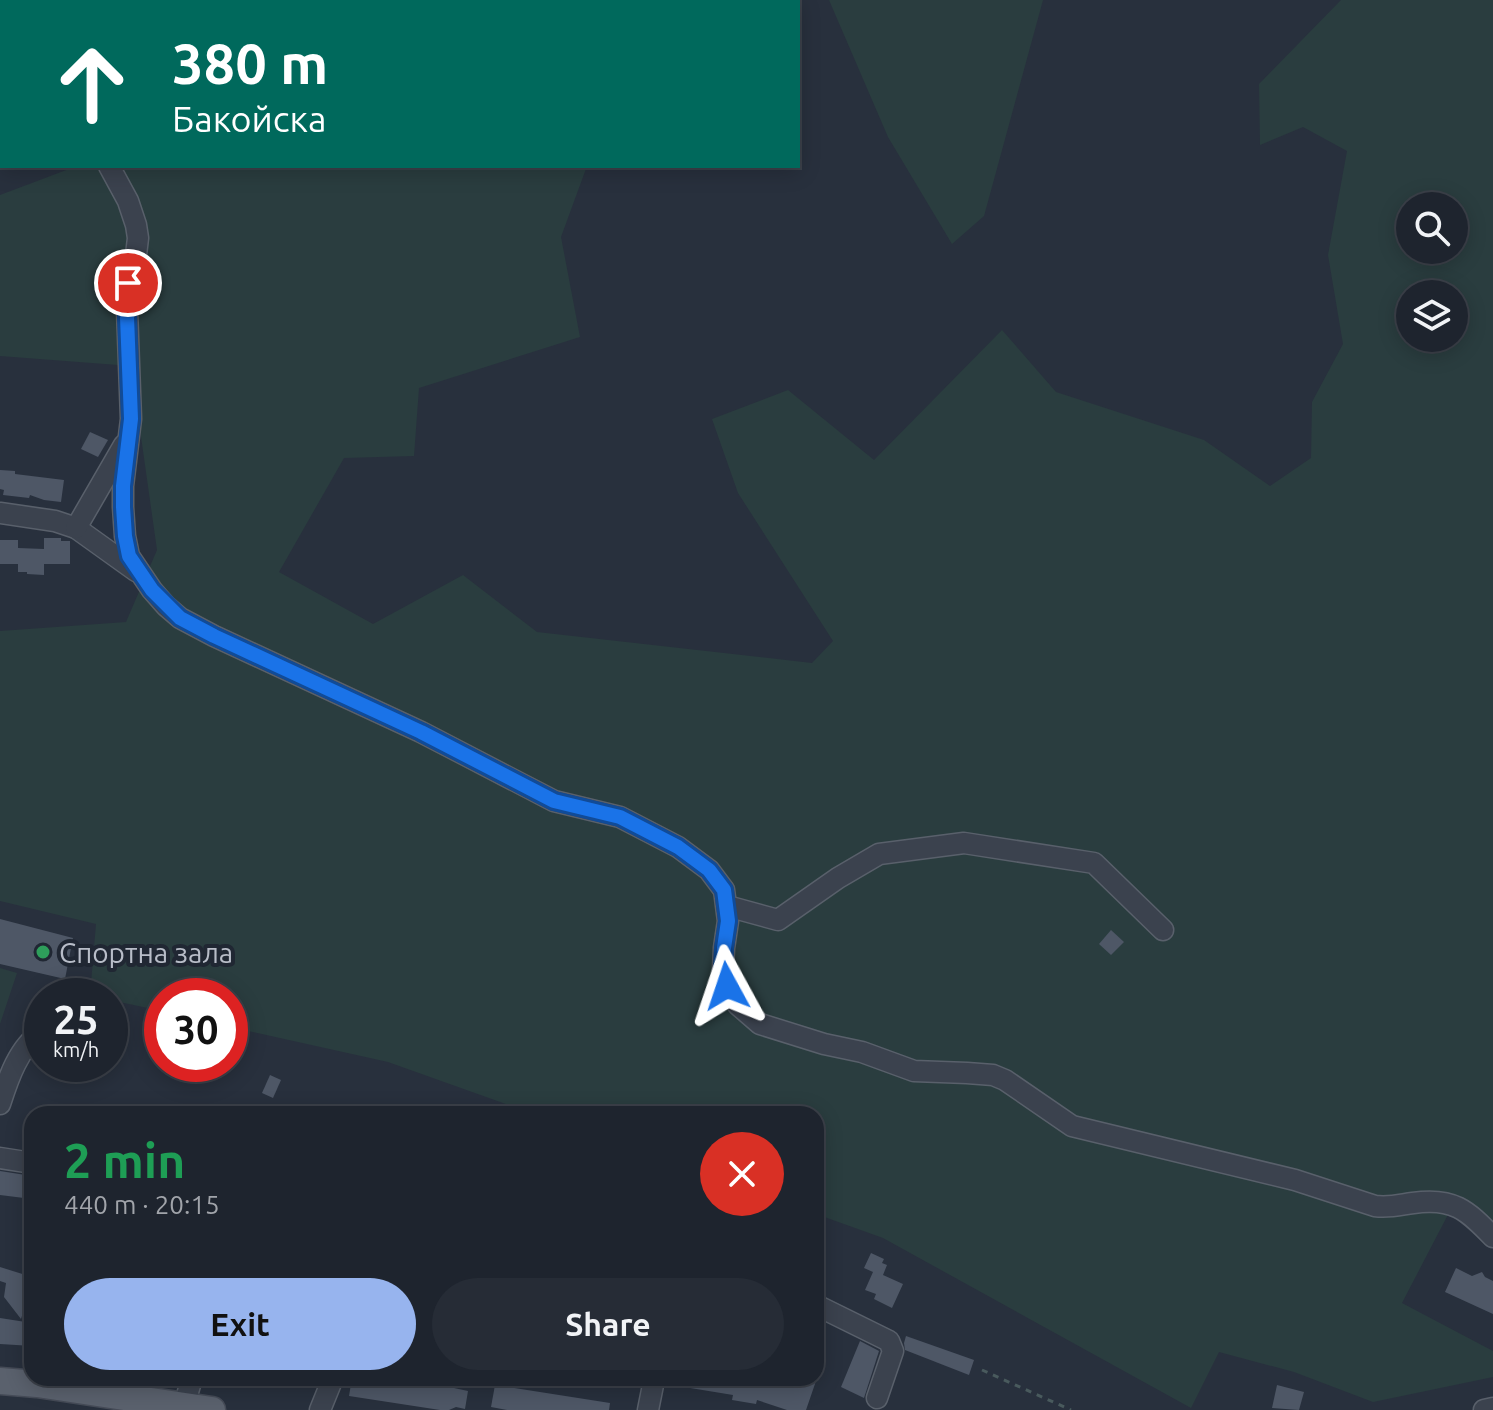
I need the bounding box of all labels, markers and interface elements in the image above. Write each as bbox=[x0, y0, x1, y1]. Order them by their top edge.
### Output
icon: ahead bbox=[40, 32, 144, 136]
text: 380 m bbox=[172, 32, 328, 95]
text: Бакойска bbox=[172, 98, 327, 139]
map controls bbox=[1396, 192, 1468, 352]
button: search bbox=[1396, 192, 1468, 264]
pin bbox=[94, 249, 162, 317]
icon: arrive bbox=[106, 261, 150, 305]
button: layers bbox=[1396, 280, 1468, 352]
place label: Спортна зала bbox=[59, 937, 233, 968]
marker: Спортна зала bbox=[34, 943, 52, 961]
position arrow bbox=[685, 944, 769, 1028]
speed limit sign: 30 bbox=[144, 978, 248, 1082]
text: 25 bbox=[53, 997, 99, 1042]
text: km/h bbox=[53, 1038, 99, 1061]
button: close bbox=[700, 1132, 784, 1216]
text: 2 min bbox=[64, 1133, 185, 1187]
text: 440 m · 20:15 bbox=[64, 1190, 220, 1219]
button: Exit bbox=[64, 1278, 416, 1370]
button: Share bbox=[432, 1278, 784, 1370]

